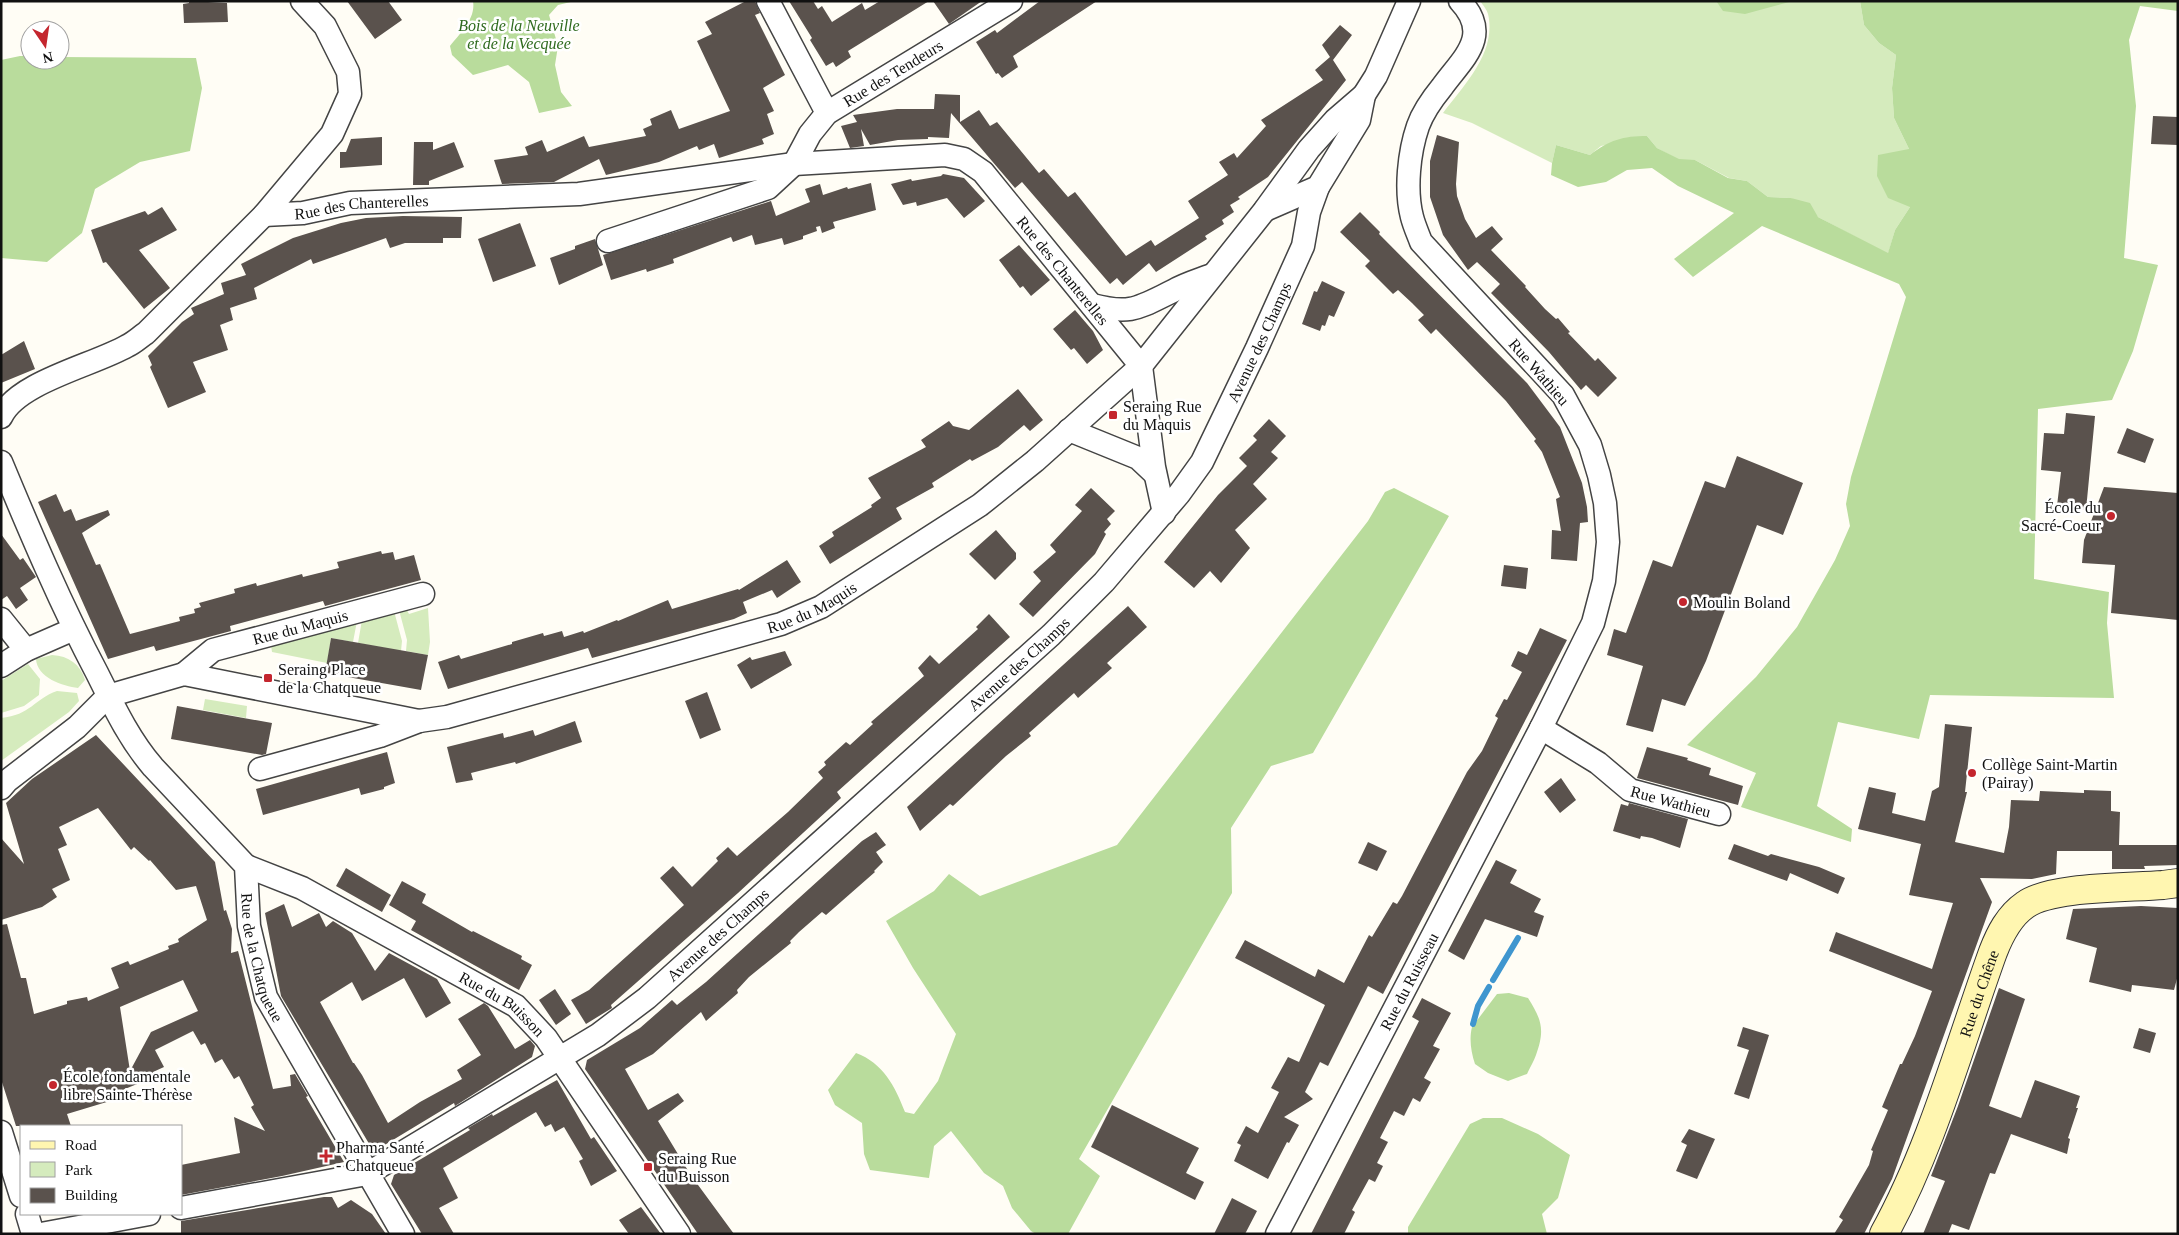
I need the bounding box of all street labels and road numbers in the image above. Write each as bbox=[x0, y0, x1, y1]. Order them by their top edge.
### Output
street label: Rue des Tendeurs bbox=[840, 36, 946, 110]
street label: Rue des Chanterelles bbox=[294, 191, 429, 222]
street label: Rue des Chanterelles bbox=[1014, 213, 1112, 328]
street label: Avenue des Champs bbox=[1224, 279, 1294, 405]
street label: Rue Wathieu bbox=[1506, 335, 1572, 409]
street label: Rue du Maquis bbox=[765, 578, 859, 636]
street label: Rue du Maquis bbox=[251, 606, 350, 648]
street label: Avenue des Champs bbox=[965, 613, 1073, 714]
street label: Rue Wathieu bbox=[1629, 782, 1713, 820]
street label: Avenue des Champs bbox=[663, 885, 772, 984]
street label: Rue de la Chatqueue bbox=[239, 893, 287, 1025]
street label: Rue du Ruisseau bbox=[1376, 930, 1441, 1033]
street label: Rue du Chêne bbox=[1956, 948, 2002, 1039]
street label: Rue du Buisson bbox=[457, 968, 548, 1040]

